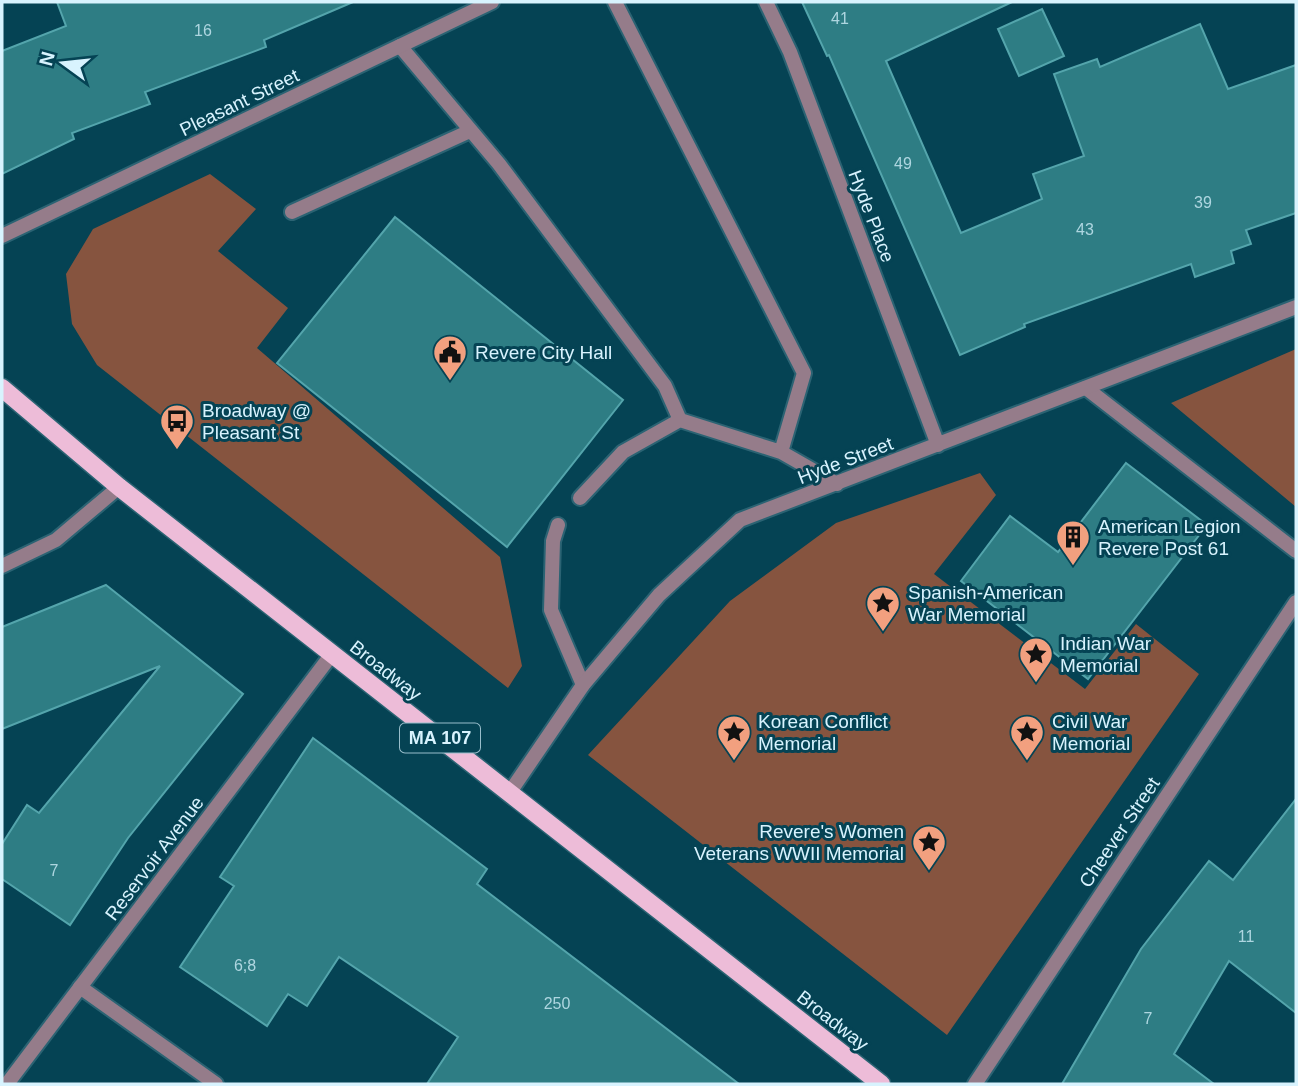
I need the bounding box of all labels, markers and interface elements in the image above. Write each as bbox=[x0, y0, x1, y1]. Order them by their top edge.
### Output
house number: 41 bbox=[831, 10, 849, 27]
house number: 16 bbox=[194, 22, 212, 39]
north arrow bbox=[28, 28, 98, 98]
text: N bbox=[35, 49, 59, 68]
street label: Pleasant Street bbox=[176, 64, 303, 140]
house number: 49 bbox=[894, 155, 912, 172]
street label: Hyde Place bbox=[844, 167, 899, 265]
house number: 39 bbox=[1194, 194, 1212, 211]
house number: 43 bbox=[1076, 221, 1094, 238]
public building icon: Revere City Hall bbox=[431, 333, 469, 382]
place label: Revere City Hall bbox=[475, 342, 612, 363]
place label: Broadway @ Pleasant St bbox=[202, 400, 311, 443]
bus stop icon: Broadway @ Pleasant St bbox=[158, 402, 196, 451]
street label: Hyde Street bbox=[795, 432, 896, 488]
place label: American Legion Revere Post 61 bbox=[1098, 516, 1241, 559]
building icon: American Legion Revere Post 61 bbox=[1054, 518, 1092, 567]
place label: Spanish-American War Memorial bbox=[908, 582, 1063, 625]
place icon: Spanish-American War Memorial bbox=[864, 584, 902, 633]
place label: Indian War Memorial bbox=[1060, 633, 1152, 676]
place icon: Indian War Memorial bbox=[1017, 635, 1055, 684]
street label: Broadway bbox=[346, 636, 426, 705]
place label: Korean Conflict Memorial bbox=[758, 711, 889, 754]
place label: Civil War Memorial bbox=[1052, 711, 1130, 754]
place icon: Korean Conflict Memorial bbox=[715, 713, 753, 762]
place icon: Civil War Memorial bbox=[1008, 713, 1046, 762]
road number: MA 107 bbox=[400, 724, 480, 752]
street label: Cheever Street bbox=[1075, 773, 1164, 891]
street label: Reservoir Avenue bbox=[101, 792, 208, 924]
place label: Revere's Women Veterans WWII Memorial bbox=[694, 821, 904, 864]
place icon: Revere's Women Veterans WWII Memorial bbox=[910, 823, 948, 872]
house number: 7 bbox=[50, 862, 59, 879]
house number: 11 bbox=[1238, 928, 1254, 945]
house number: 6;8 bbox=[234, 957, 256, 974]
street label: Broadway bbox=[793, 986, 873, 1055]
house number: 250 bbox=[544, 995, 570, 1012]
house number: 7 bbox=[1144, 1010, 1153, 1027]

